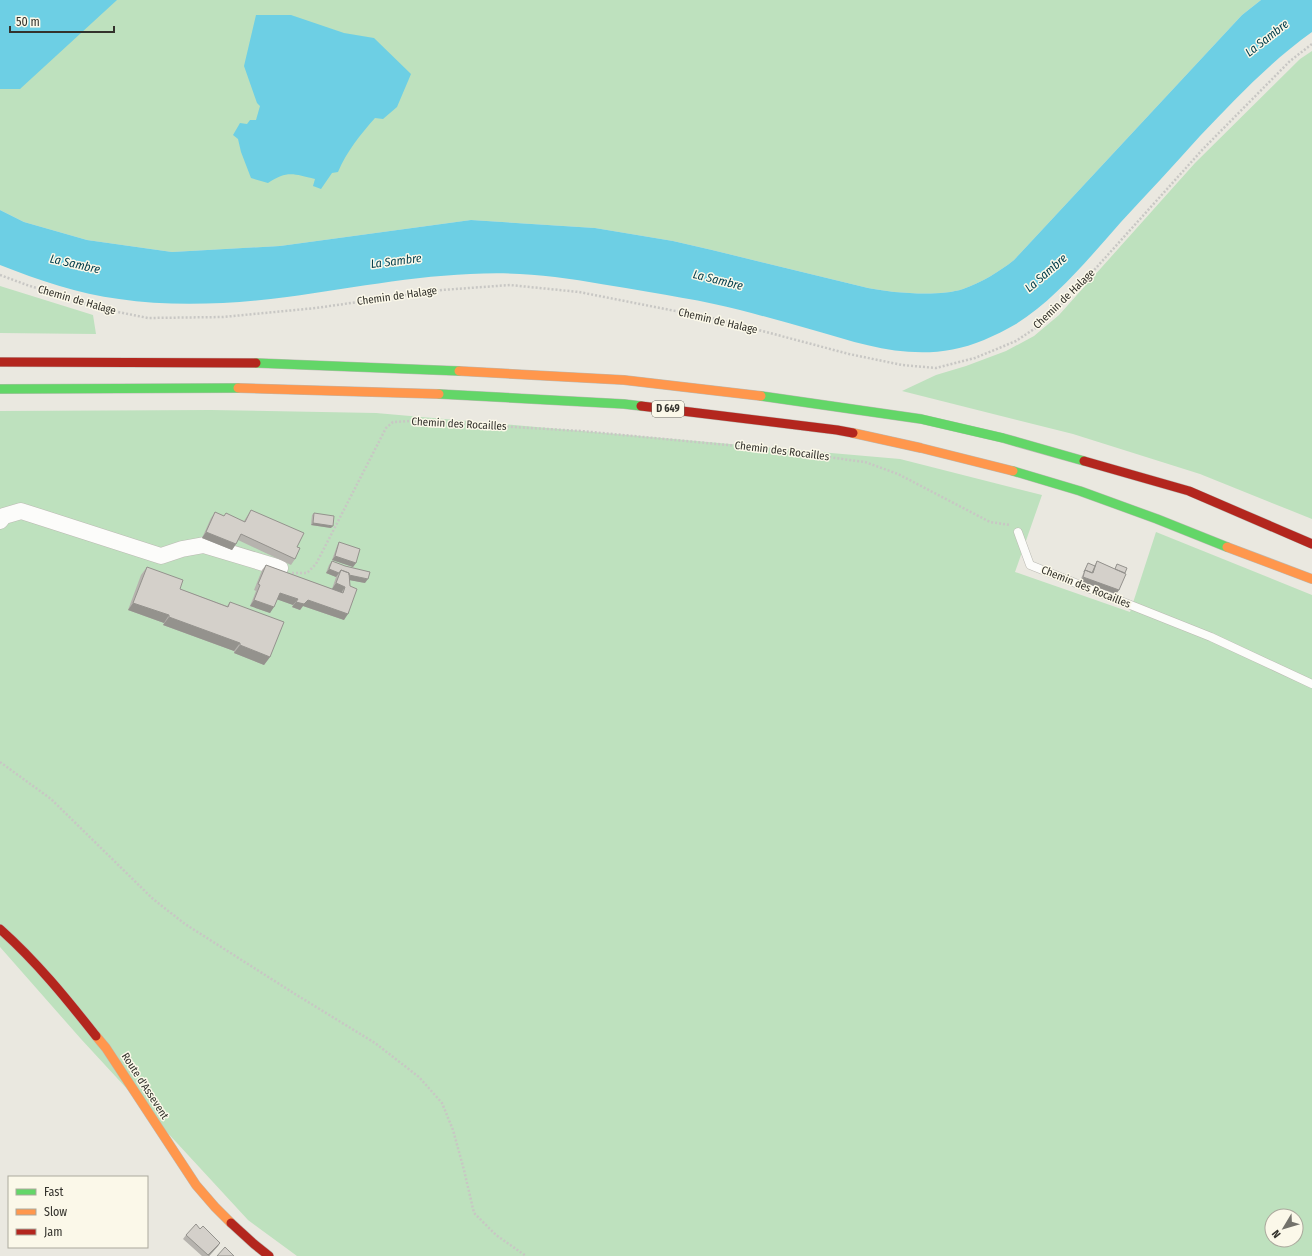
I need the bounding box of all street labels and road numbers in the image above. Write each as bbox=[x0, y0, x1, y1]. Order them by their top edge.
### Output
street label: Chemin de Halage bbox=[1030, 266, 1098, 332]
street label: Chemin de Halage bbox=[36, 283, 118, 317]
street label: Chemin de Halage bbox=[356, 284, 438, 308]
street label: Chemin de Halage bbox=[677, 306, 759, 336]
road number: D 649 bbox=[652, 401, 684, 417]
street label: Chemin des Rocailles bbox=[411, 415, 507, 433]
street label: Chemin des Rocailles bbox=[734, 439, 830, 463]
street label: Chemin des Rocailles bbox=[1039, 563, 1133, 611]
street label: Route d'Assevent bbox=[119, 1050, 172, 1122]

